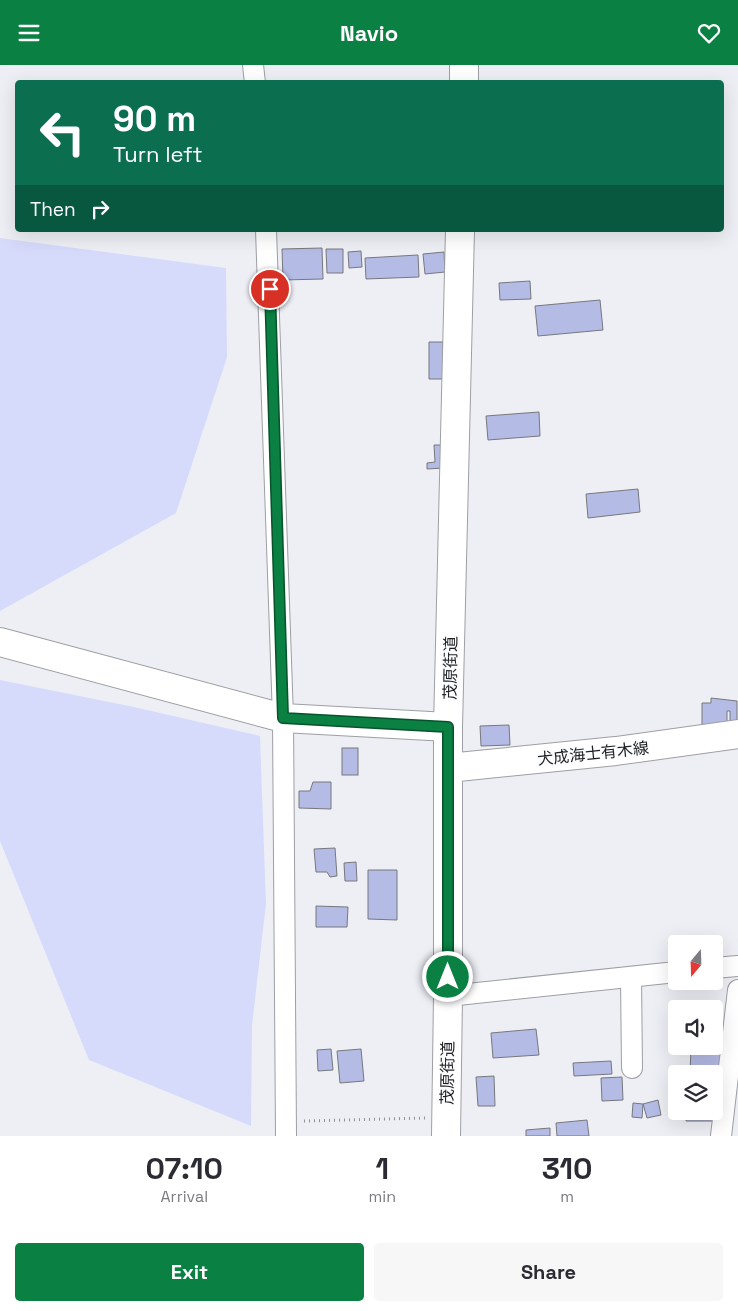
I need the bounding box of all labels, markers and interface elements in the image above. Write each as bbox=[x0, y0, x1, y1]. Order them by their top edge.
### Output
icon: menu bbox=[15, 19, 43, 47]
text: Navio bbox=[340, 19, 398, 47]
icon: heart bbox=[695, 19, 723, 47]
text: 90 m bbox=[113, 97, 196, 141]
icon: left bbox=[30, 100, 95, 165]
text: Turn left bbox=[113, 140, 203, 168]
icon: right bbox=[86, 195, 114, 223]
text: Then bbox=[30, 197, 76, 222]
pin bbox=[249, 268, 291, 310]
icon: arrive bbox=[256, 275, 284, 303]
street label: 茂原街道 bbox=[439, 636, 462, 700]
street label: 犬成海士有木線 bbox=[536, 737, 650, 770]
north arrow bbox=[668, 935, 722, 990]
map controls bbox=[668, 935, 723, 1120]
position arrow bbox=[421, 950, 473, 1002]
button: sound bbox=[668, 1000, 723, 1055]
street label: 茂原街道 bbox=[436, 1041, 459, 1105]
button: layers bbox=[668, 1065, 723, 1120]
text: 07:10 bbox=[146, 1149, 223, 1188]
text: 1 bbox=[376, 1149, 389, 1188]
text: 310 bbox=[542, 1149, 592, 1188]
text: Arrival bbox=[161, 1186, 208, 1207]
text: min bbox=[369, 1186, 396, 1207]
text: m bbox=[560, 1186, 574, 1207]
button: Exit bbox=[15, 1243, 364, 1301]
button: Share bbox=[374, 1243, 723, 1301]

